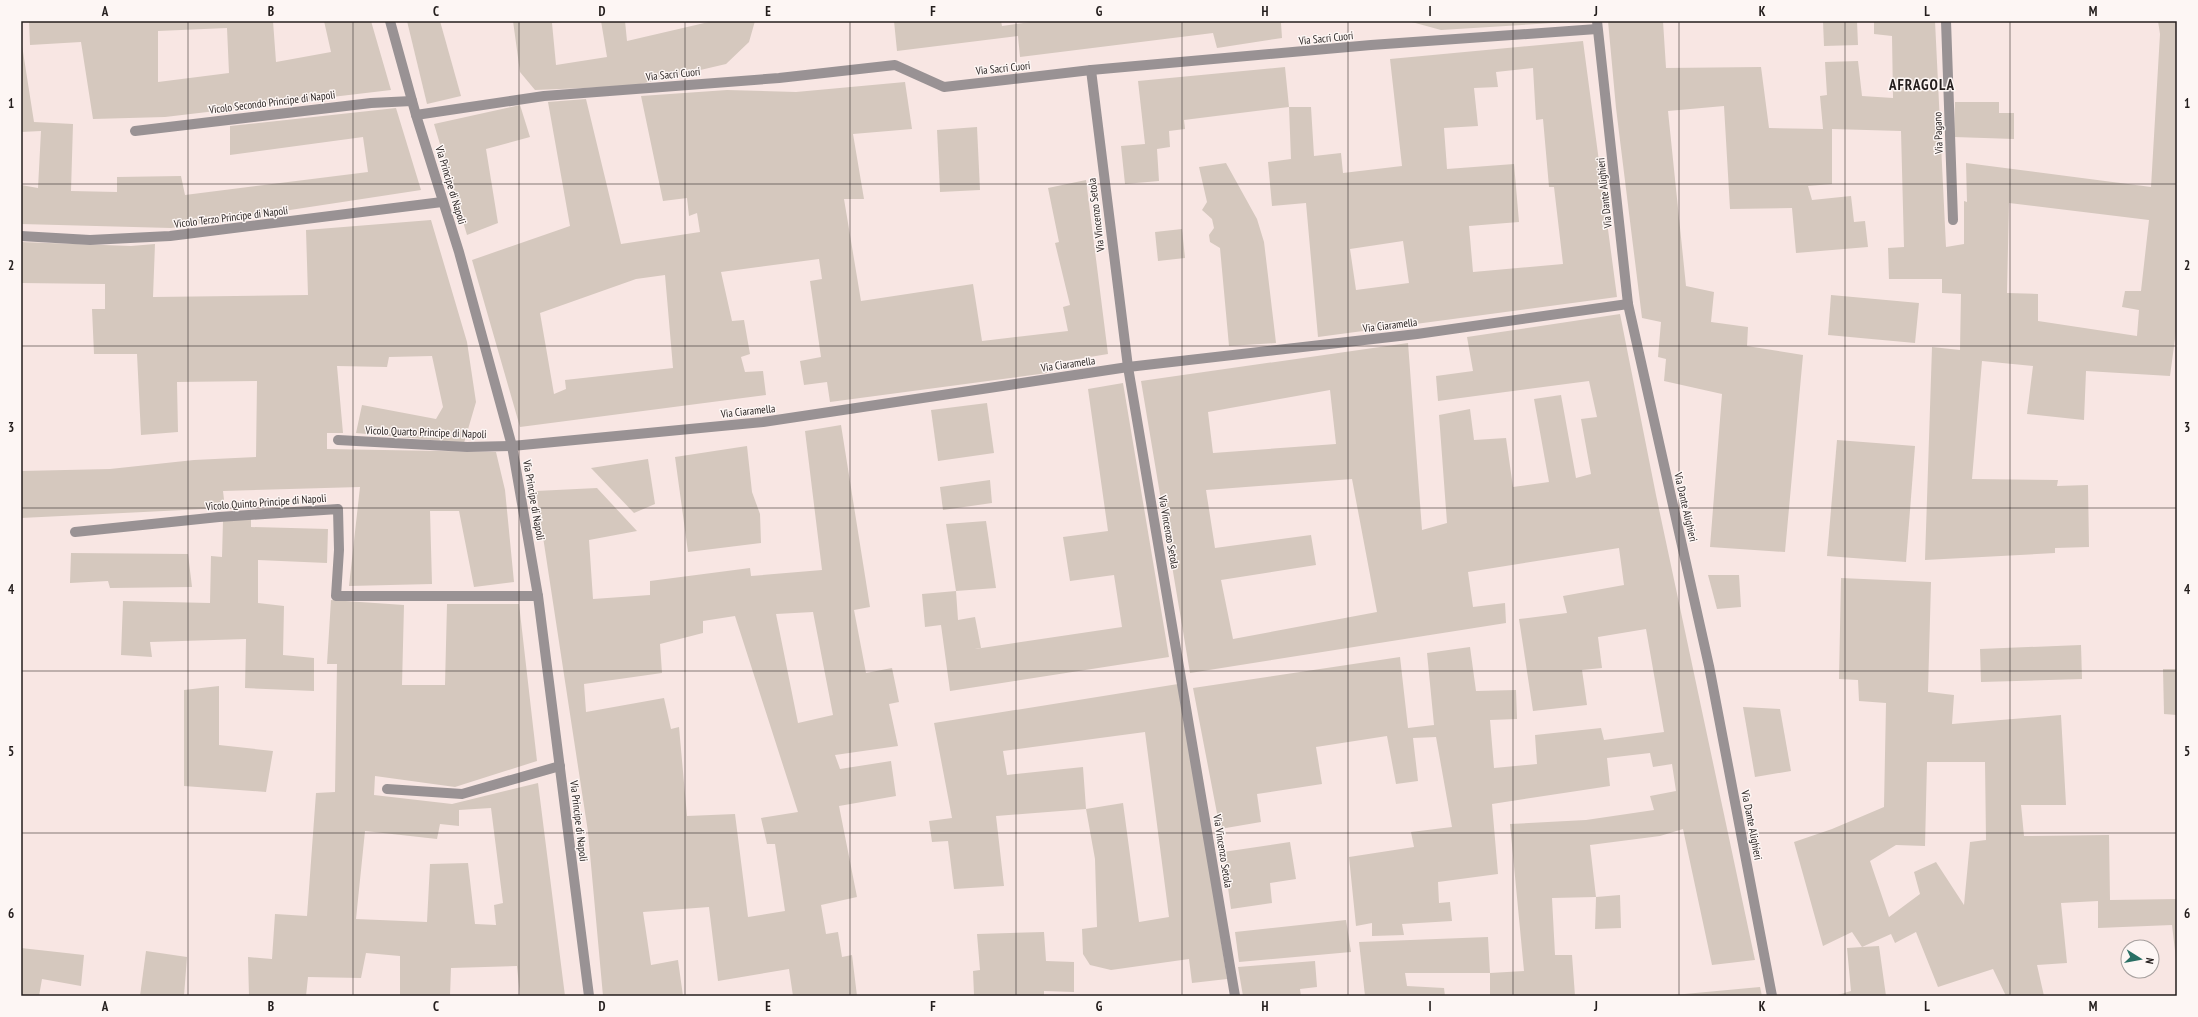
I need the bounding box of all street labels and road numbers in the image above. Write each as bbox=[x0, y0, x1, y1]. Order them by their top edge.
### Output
street label: Via Sacri Cuori bbox=[1297, 28, 1354, 48]
street label: Via Sacri Cuori bbox=[974, 58, 1031, 78]
street label: Via Sacri Cuori bbox=[644, 64, 701, 84]
street label: Vicolo Secondo Principe di Napoli bbox=[207, 87, 336, 117]
street label: Via Pagano bbox=[1930, 112, 1946, 155]
street label: Via Principe di Napoli bbox=[432, 143, 470, 226]
street label: Via Dante Alighieri bbox=[1593, 157, 1615, 230]
street label: Via Vincenzo Setola bbox=[1085, 177, 1108, 254]
street label: Vicolo Terzo Principe di Napoli bbox=[172, 203, 289, 231]
street label: Via Ciaramella bbox=[1361, 315, 1418, 335]
street label: Via Ciaramella bbox=[1039, 353, 1096, 375]
street label: Via Ciaramella bbox=[719, 401, 776, 421]
street label: Vicolo Quarto Principe di Napoli bbox=[364, 423, 487, 441]
street label: Via Principe di Napoli bbox=[520, 458, 548, 541]
street label: Via Dante Alighieri bbox=[1671, 470, 1701, 543]
street label: Vicolo Quinto Principe di Napoli bbox=[204, 491, 327, 513]
street label: Via Vincenzo Setola bbox=[1155, 493, 1182, 570]
street label: Via Principe di Napoli bbox=[567, 779, 591, 862]
street label: Via Dante Alighieri bbox=[1738, 788, 1766, 861]
street label: Via Vincenzo Setola bbox=[1210, 812, 1236, 889]

